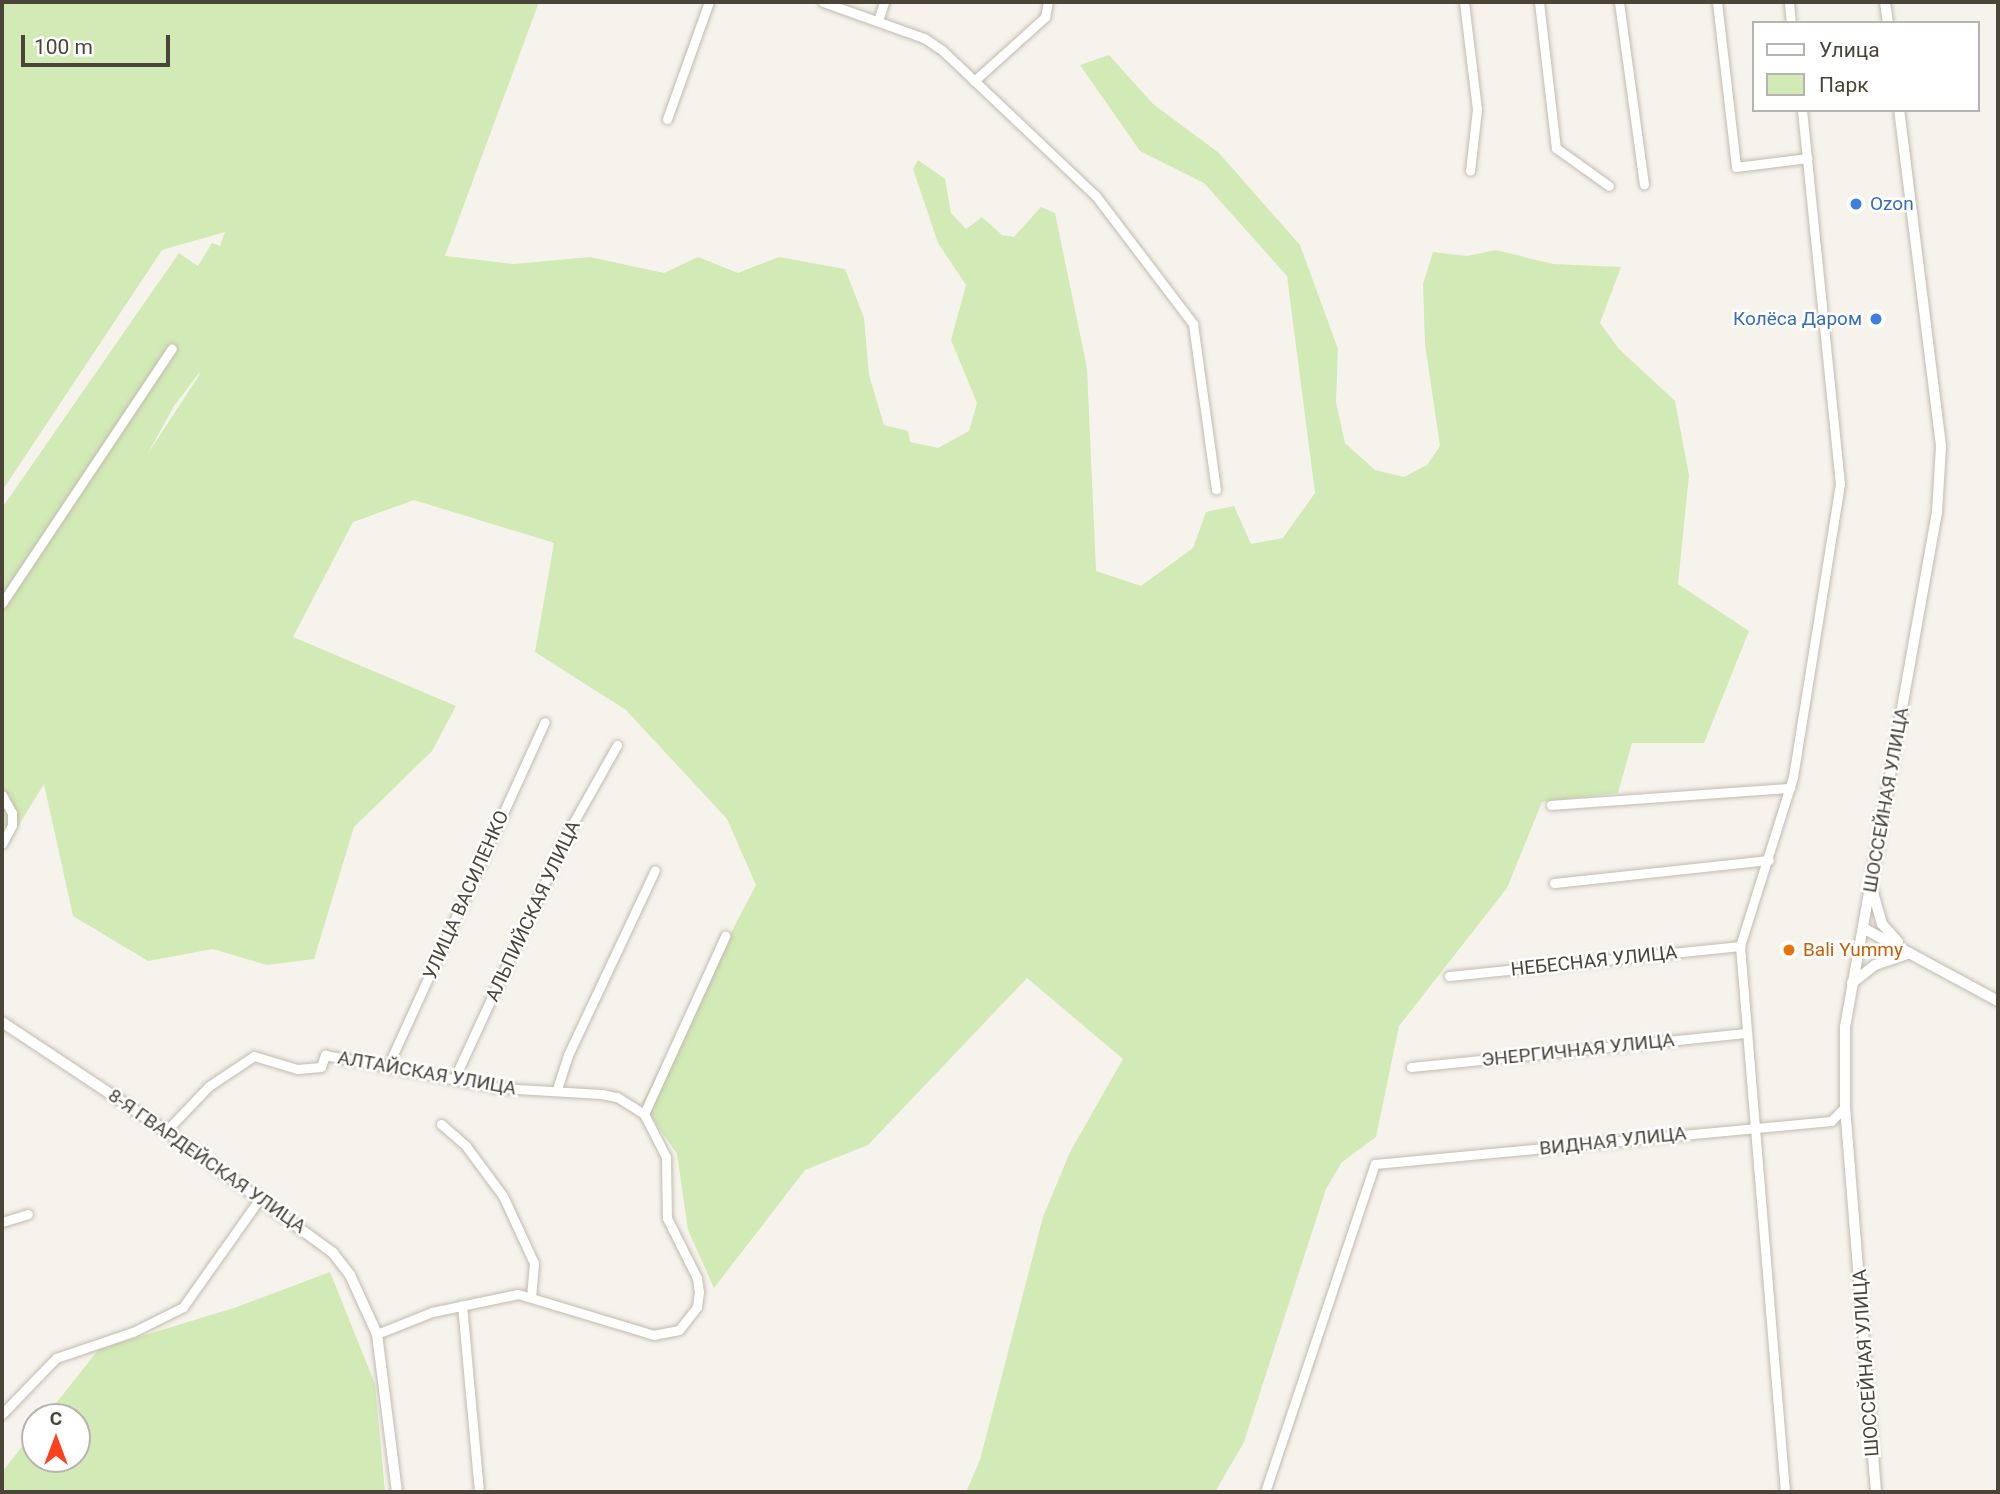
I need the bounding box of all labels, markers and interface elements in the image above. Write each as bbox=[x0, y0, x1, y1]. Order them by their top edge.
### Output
scale bar bbox=[24, 21, 173, 65]
legend bbox=[1752, 21, 1979, 112]
text: 100 m bbox=[34, 35, 93, 59]
text: Улица bbox=[1819, 38, 1880, 62]
text: Парк bbox=[1819, 73, 1869, 97]
place label: Ozon bbox=[1870, 193, 1914, 215]
marker: Ozon bbox=[1848, 196, 1864, 212]
place label: Колёса Даром bbox=[1733, 308, 1862, 330]
marker: Колёса Даром bbox=[1868, 311, 1884, 327]
street label: ШОССЕЙНАЯ УЛИЦА bbox=[1858, 706, 1914, 894]
street label: УЛИЦА ВАСИЛЕНКО bbox=[418, 807, 514, 983]
street label: АЛЬПИЙСКАЯ УЛИЦА bbox=[481, 817, 585, 1005]
place label: Bali Yummy bbox=[1803, 939, 1903, 961]
street label: НЕБЕСНАЯ УЛИЦА bbox=[1510, 941, 1678, 981]
marker: Bali Yummy bbox=[1781, 942, 1797, 958]
street label: ЭНЕРГИЧНАЯ УЛИЦА bbox=[1480, 1029, 1676, 1071]
street label: АЛТАЙСКАЯ УЛИЦА bbox=[336, 1046, 518, 1100]
street label: 8-Я ГВАРДЕЙСКАЯ УЛИЦА bbox=[104, 1084, 310, 1238]
street label: ВИДНАЯ УЛИЦА bbox=[1538, 1122, 1688, 1160]
street label: ШОССЕЙНАЯ УЛИЦА bbox=[1848, 1268, 1884, 1458]
north arrow bbox=[21, 1403, 91, 1473]
text: С bbox=[50, 1407, 62, 1430]

